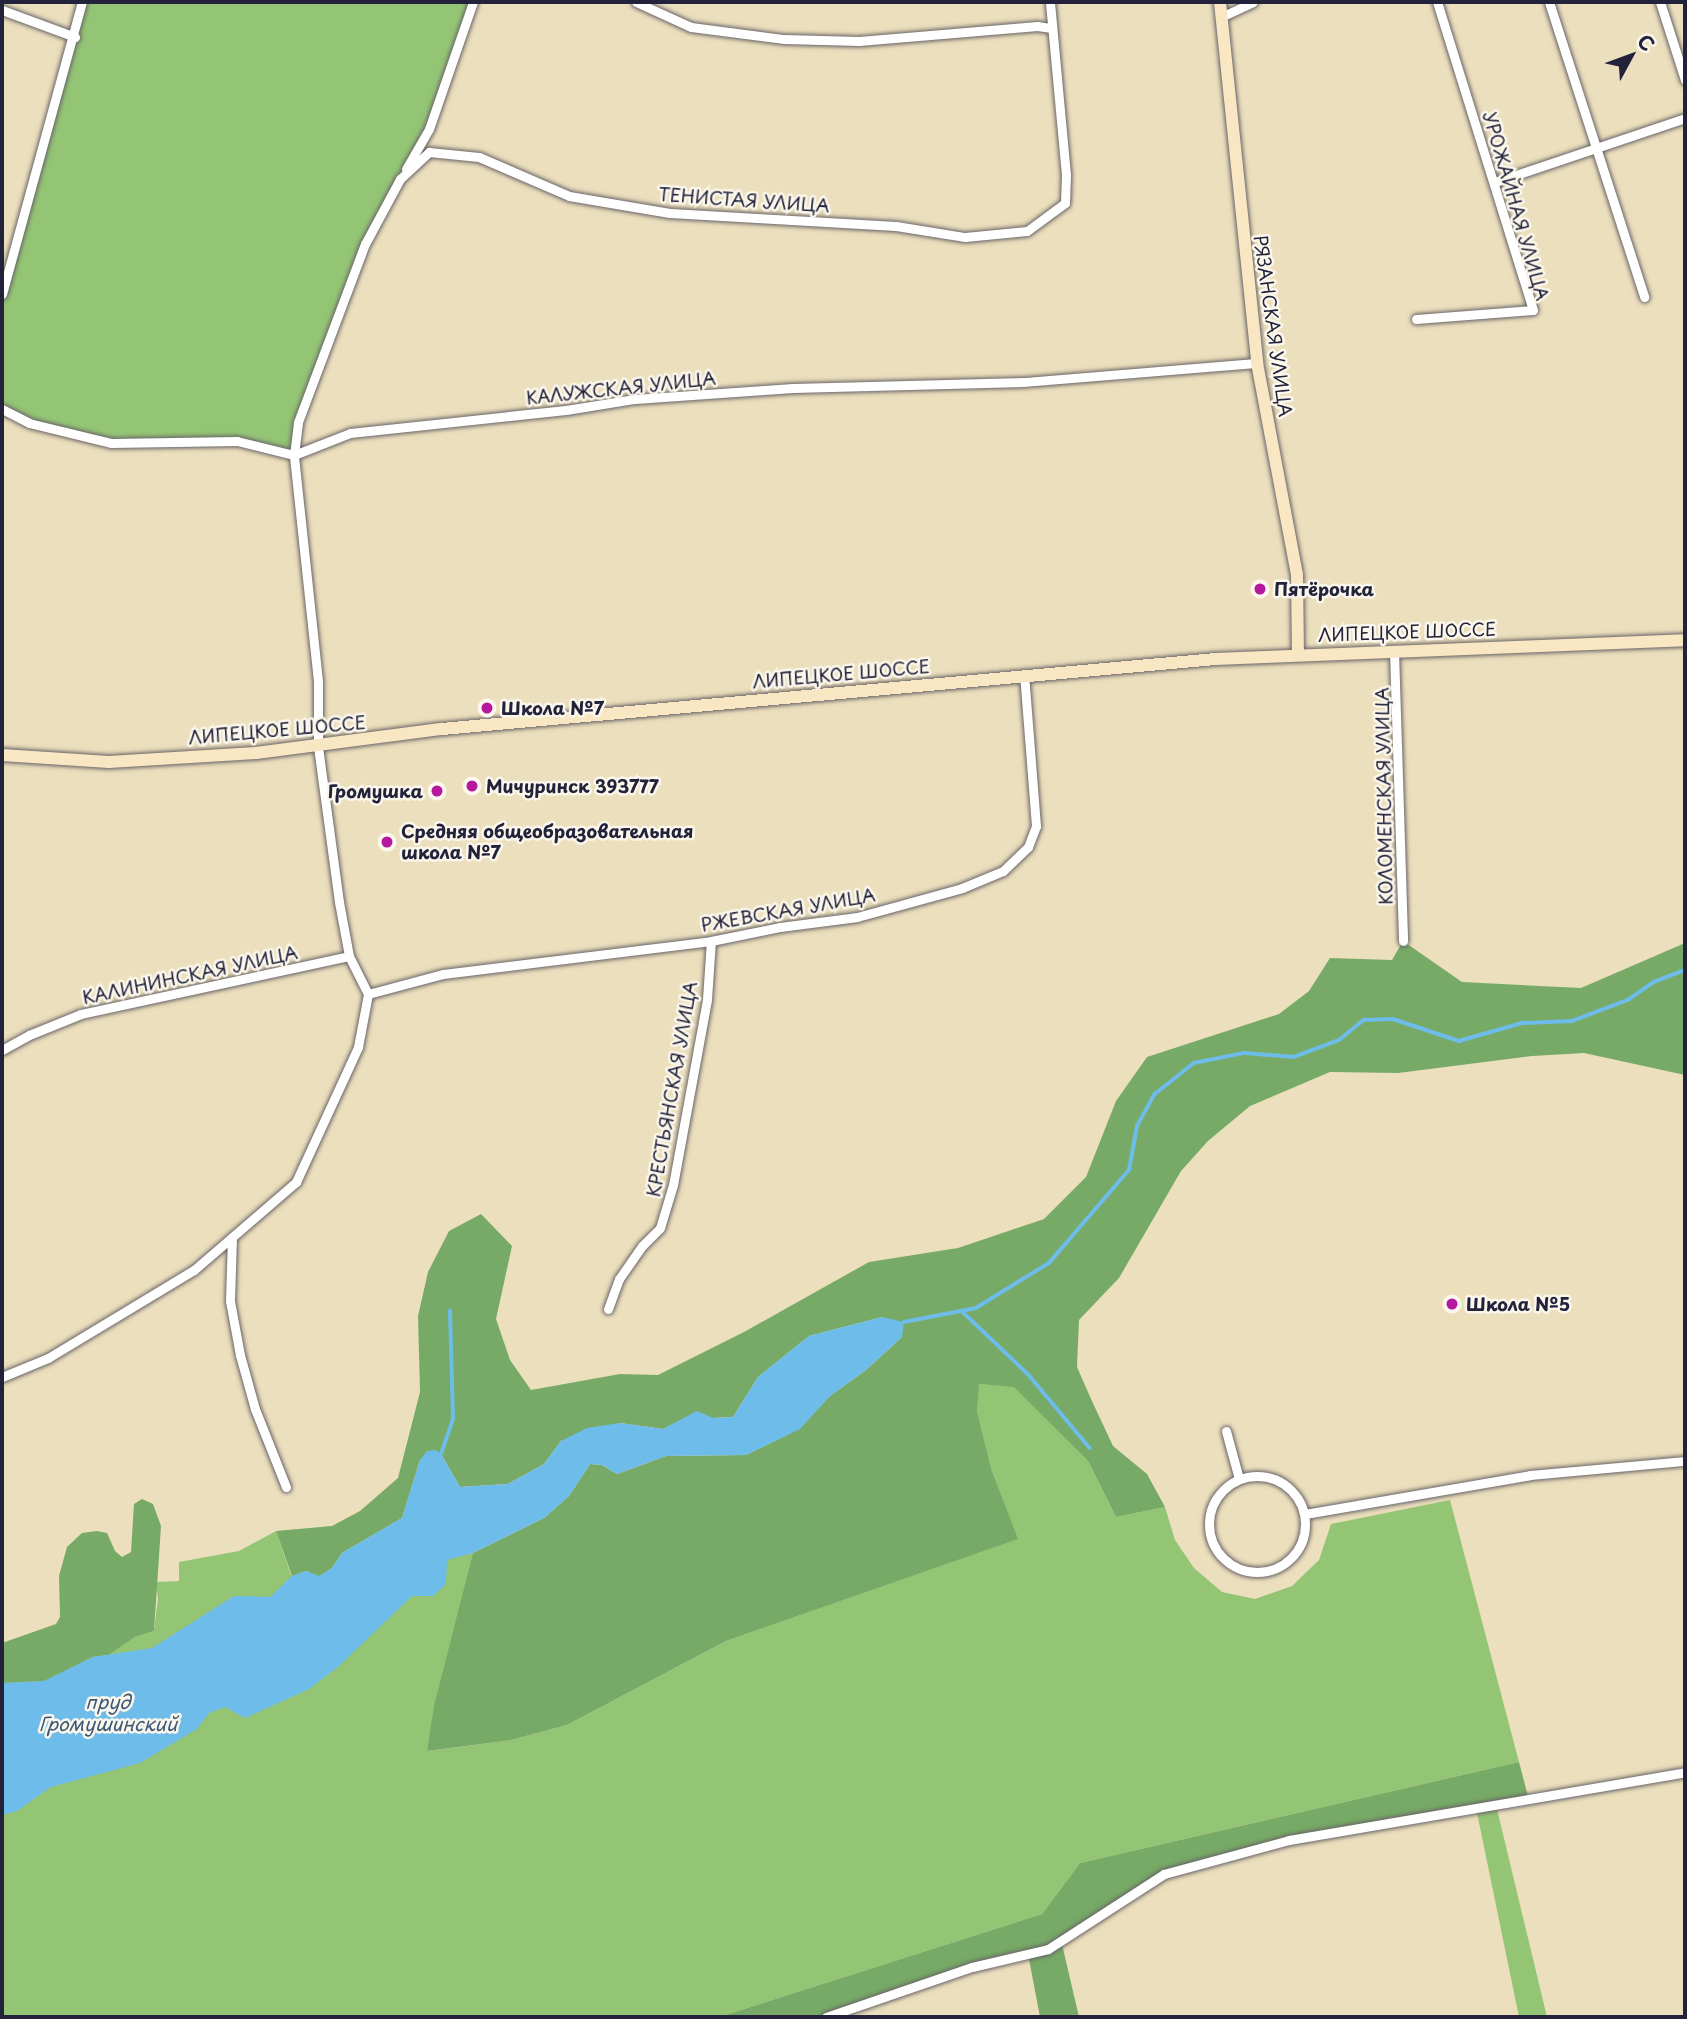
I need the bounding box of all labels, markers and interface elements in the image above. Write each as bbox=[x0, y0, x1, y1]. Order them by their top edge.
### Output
north arrow bbox=[1596, 21, 1666, 91]
text: С bbox=[1632, 28, 1662, 57]
street label: УРОЖАЙНАЯ УЛИЦА bbox=[1479, 109, 1553, 303]
street label: ТЕНИСТАЯ УЛИЦА bbox=[657, 183, 831, 217]
street label: РЯЗАНСКАЯ УЛИЦА bbox=[1249, 233, 1297, 419]
street label: КАЛУЖСКАЯ УЛИЦА bbox=[525, 367, 717, 409]
place label: Пятёрочка bbox=[1274, 578, 1374, 600]
marker: Пятёрочка bbox=[1252, 581, 1268, 597]
street label: ЛИПЕЦКОЕ ШОССЕ bbox=[1316, 618, 1498, 646]
street label: ЛИПЕЦКОЕ ШОССЕ bbox=[750, 655, 932, 693]
street label: КОЛОМЕНСКАЯ УЛИЦА bbox=[1371, 687, 1397, 905]
place label: Школа №7 bbox=[501, 697, 605, 719]
marker: Школа №7 bbox=[479, 700, 495, 716]
street label: ЛИПЕЦКОЕ ШОССЕ bbox=[186, 711, 368, 749]
place label: Мичуринск 393777 bbox=[486, 775, 659, 797]
marker: Мичуринск 393777 bbox=[464, 778, 480, 794]
place label: Громушка bbox=[328, 780, 423, 802]
marker: Громушка bbox=[429, 783, 445, 799]
place label: Средняя общеобразовательная школа №7 bbox=[401, 821, 694, 864]
marker: Средняя общеобразовательная школа №7 bbox=[379, 834, 395, 850]
street label: РЖЕВСКАЯ УЛИЦА bbox=[699, 884, 877, 936]
street label: КАЛИНИНСКАЯ УЛИЦА bbox=[80, 942, 300, 1008]
street label: КРЕСТЬЯНСКАЯ УЛИЦА bbox=[642, 979, 702, 1199]
place label: Школа №5 bbox=[1466, 1293, 1571, 1315]
marker: Школа №5 bbox=[1444, 1296, 1460, 1312]
water label: пруд Громушинский bbox=[39, 1691, 177, 1735]

